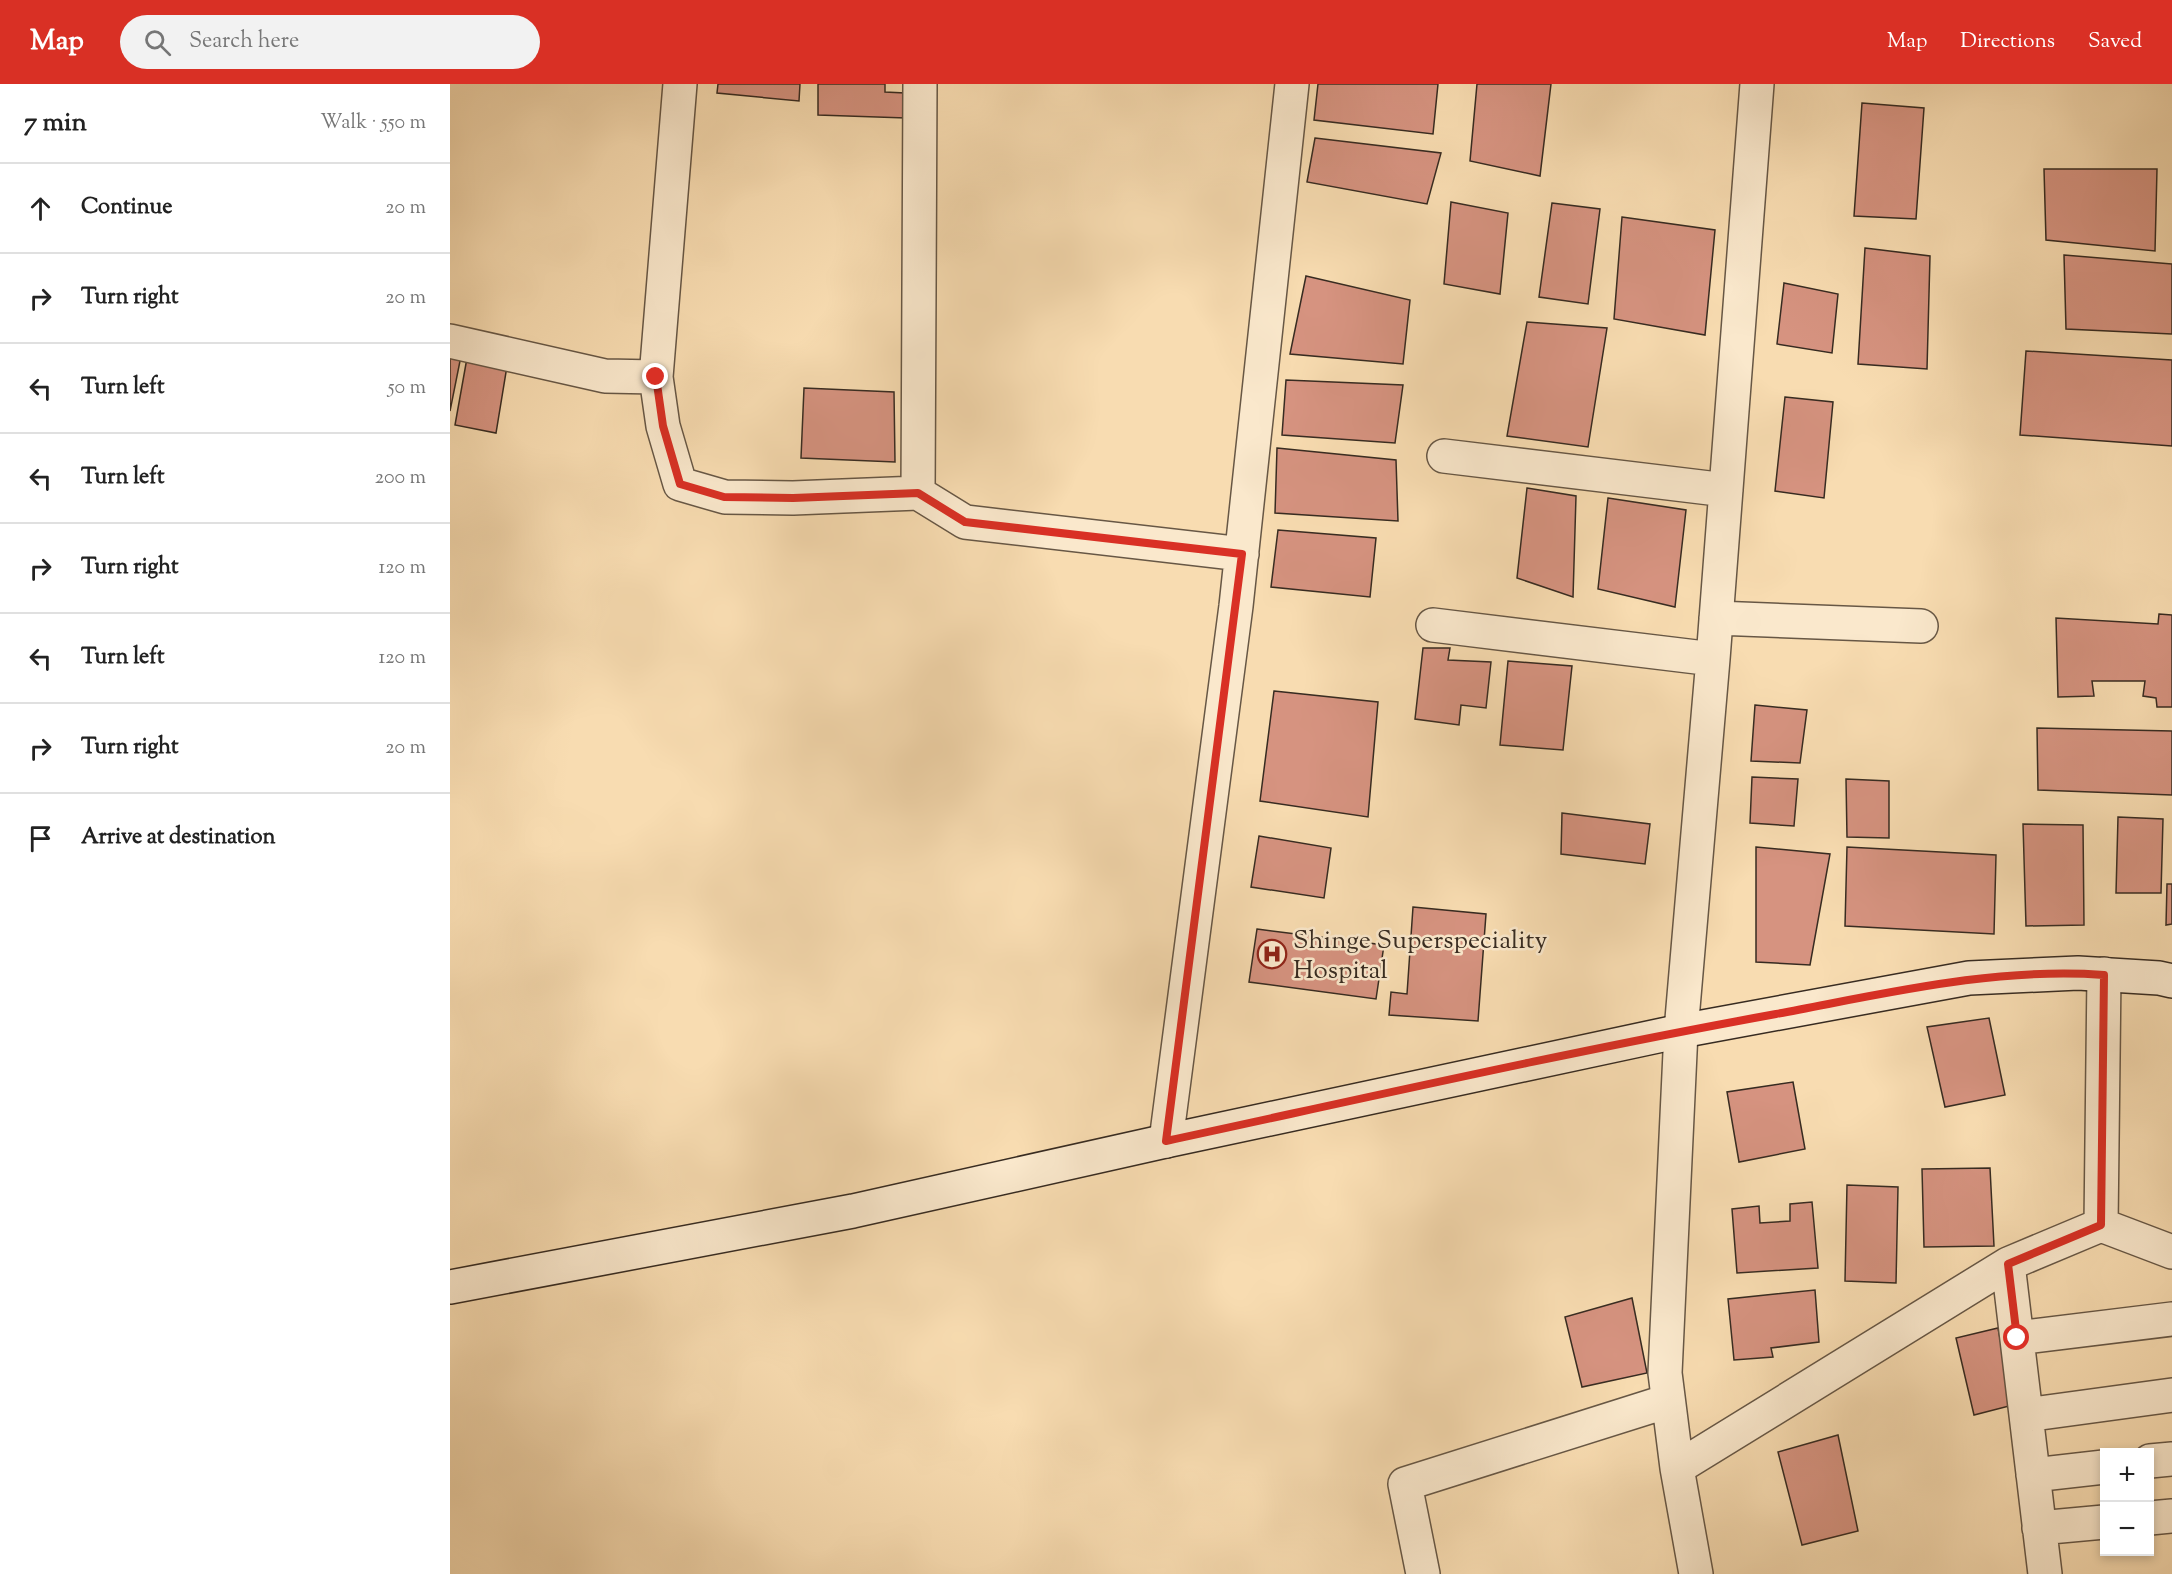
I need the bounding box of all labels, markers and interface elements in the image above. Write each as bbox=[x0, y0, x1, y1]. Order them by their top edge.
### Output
search box bbox=[120, 15, 540, 69]
text: Map bbox=[30, 22, 84, 62]
icon: search bbox=[141, 26, 174, 59]
text: Search here bbox=[189, 26, 299, 58]
text: Map bbox=[1887, 27, 1927, 57]
text: Directions bbox=[1960, 27, 2055, 57]
text: Saved bbox=[2088, 27, 2142, 57]
text: 7 min bbox=[24, 105, 87, 142]
text: Walk · 550 m bbox=[320, 109, 426, 138]
icon: ahead bbox=[24, 192, 57, 225]
text: Continue bbox=[81, 192, 172, 224]
text: 20 m bbox=[385, 194, 426, 223]
icon: right bbox=[24, 282, 57, 315]
text: Turn right bbox=[81, 282, 178, 314]
text: 20 m bbox=[385, 284, 426, 313]
route end bbox=[642, 363, 668, 389]
icon: left bbox=[24, 372, 57, 405]
text: Turn left bbox=[81, 372, 164, 404]
text: 50 m bbox=[388, 374, 426, 403]
icon: left bbox=[24, 462, 57, 495]
text: Turn left bbox=[81, 462, 164, 494]
text: 200 m bbox=[375, 464, 426, 493]
icon: right bbox=[24, 552, 57, 585]
text: Turn right bbox=[81, 552, 178, 584]
text: 120 m bbox=[378, 554, 426, 583]
icon: left bbox=[24, 642, 57, 675]
text: Turn left bbox=[81, 642, 164, 674]
text: 120 m bbox=[378, 644, 426, 673]
icon: right bbox=[24, 732, 57, 765]
text: Turn right bbox=[81, 732, 178, 764]
text: 20 m bbox=[385, 734, 426, 763]
icon: arrive bbox=[24, 822, 57, 855]
text: Arrive at destination bbox=[81, 822, 276, 854]
place label: Shinge Superspeciality Hospital bbox=[1293, 923, 1548, 990]
hospital icon: Shinge Superspeciality Hospital bbox=[1256, 938, 1288, 970]
route start bbox=[2003, 1324, 2029, 1350]
map controls bbox=[2100, 1448, 2154, 1556]
button: + bbox=[2100, 1448, 2154, 1502]
button: − bbox=[2100, 1502, 2154, 1556]

